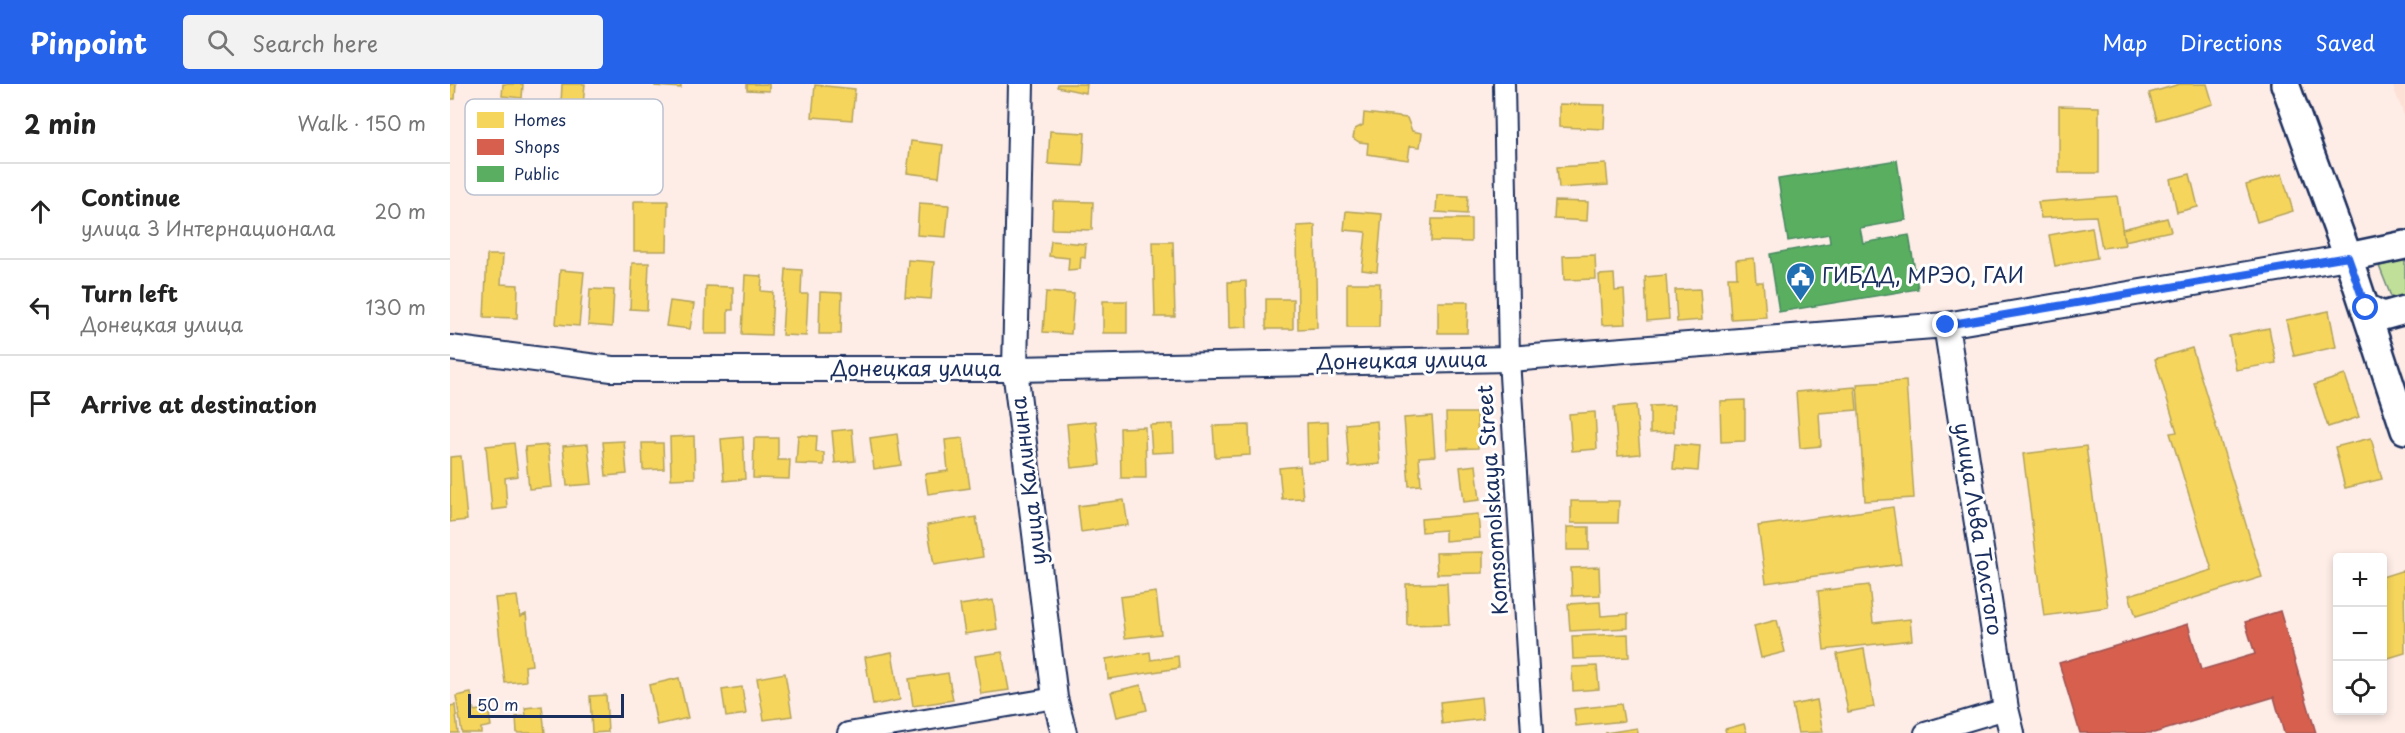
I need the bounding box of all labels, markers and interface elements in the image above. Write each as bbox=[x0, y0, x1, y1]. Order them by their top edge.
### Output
search box bbox=[183, 15, 603, 69]
text: Pinpoint bbox=[30, 21, 147, 64]
icon: search bbox=[204, 26, 237, 59]
text: Search here bbox=[252, 26, 378, 59]
text: Map bbox=[2102, 26, 2147, 58]
text: Directions bbox=[2180, 26, 2282, 58]
text: Saved bbox=[2315, 26, 2375, 58]
legend bbox=[465, 99, 663, 195]
text: 2 min bbox=[24, 104, 97, 143]
text: Homes bbox=[514, 107, 566, 131]
text: Walk · 150 m bbox=[297, 108, 426, 138]
text: Shops bbox=[514, 134, 560, 158]
text: Public bbox=[514, 161, 559, 185]
text: Continue bbox=[81, 180, 180, 213]
icon: ahead bbox=[24, 195, 57, 228]
text: 20 m bbox=[374, 196, 426, 226]
text: улица 3 Интернационала bbox=[81, 213, 335, 243]
place label: ГИБДД, МРЭО, ГАИ bbox=[1822, 258, 2024, 290]
public building icon: ГИБДД, МРЭО, ГАИ bbox=[1785, 260, 1817, 302]
text: Turn left bbox=[81, 276, 178, 309]
icon: left bbox=[24, 291, 57, 324]
text: 130 m bbox=[366, 292, 426, 322]
route start bbox=[2352, 294, 2378, 320]
text: Донецкая улица bbox=[81, 309, 243, 339]
route end bbox=[1932, 311, 1958, 337]
street label: Донецкая улица bbox=[1316, 342, 1488, 377]
street label: Донецкая улица bbox=[830, 351, 1002, 383]
street label: Komsomolskaya Street bbox=[1467, 384, 1515, 616]
icon: arrive bbox=[24, 387, 57, 420]
text: Arrive at destination bbox=[81, 387, 317, 420]
street label: улица Калинина bbox=[1001, 394, 1053, 567]
street label: улица Льва Толстого bbox=[1947, 420, 2013, 638]
map controls bbox=[2333, 553, 2387, 715]
button: + bbox=[2333, 553, 2387, 607]
button: − bbox=[2333, 607, 2387, 661]
button: locate bbox=[2333, 661, 2387, 715]
scale bar bbox=[468, 691, 624, 718]
text: 50 m bbox=[477, 692, 518, 716]

